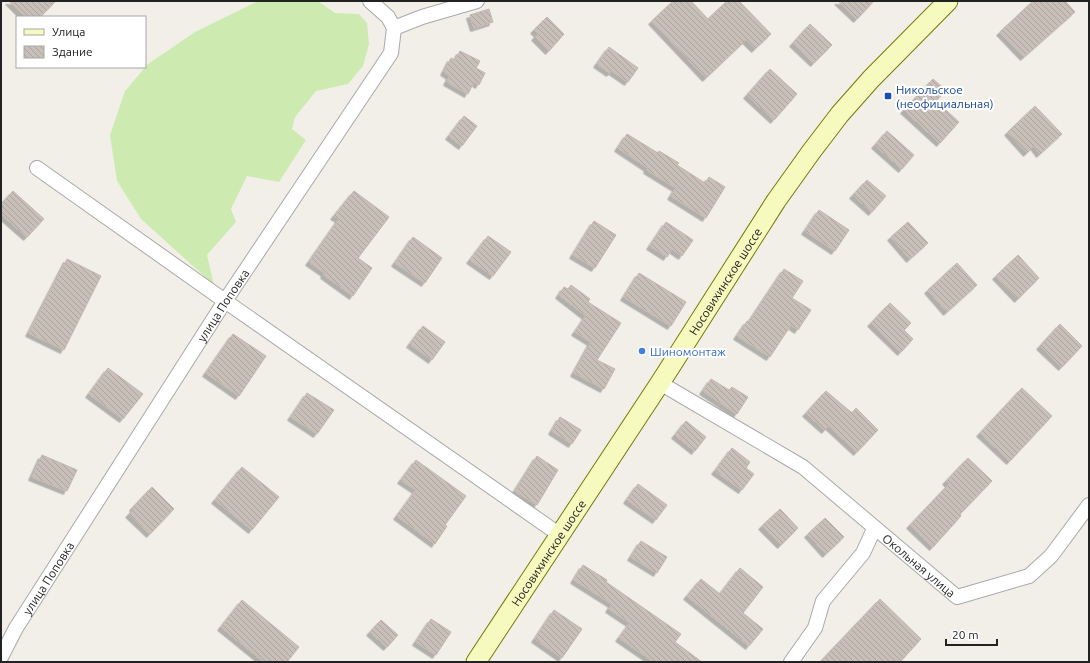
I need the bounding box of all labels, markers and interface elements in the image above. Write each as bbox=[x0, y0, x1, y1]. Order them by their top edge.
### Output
legend bbox=[16, 16, 146, 68]
text: Улица bbox=[52, 25, 85, 38]
text: Здание bbox=[52, 45, 93, 58]
place label: Никольское (неофициальная) bbox=[896, 83, 994, 111]
marker: Никольское (неофициальная) bbox=[883, 91, 893, 101]
street label: Носовихинское шоссе bbox=[686, 225, 764, 337]
street label: улица Поповка bbox=[194, 266, 251, 344]
place label: Шиномонтаж bbox=[650, 345, 726, 358]
marker: Шиномонтаж bbox=[637, 346, 647, 356]
street label: Носовихинское шоссе bbox=[508, 497, 588, 608]
street label: Окольная улица bbox=[880, 531, 958, 599]
street label: улица Поповка bbox=[20, 539, 76, 617]
scale bar bbox=[946, 621, 997, 647]
text: 20 m bbox=[952, 628, 979, 641]

